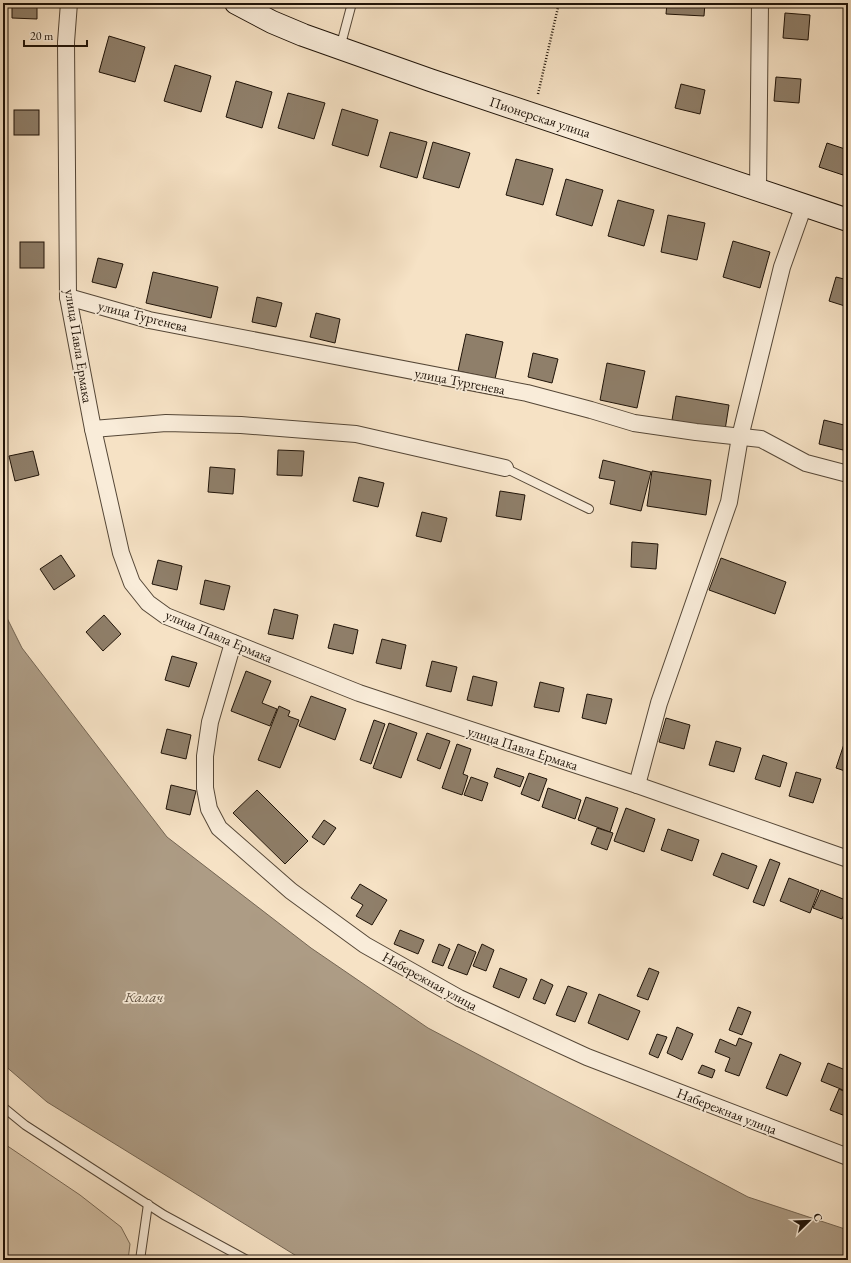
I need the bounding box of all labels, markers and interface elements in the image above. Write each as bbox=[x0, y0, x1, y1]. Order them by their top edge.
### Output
scale bar bbox=[24, 22, 87, 48]
text: 20 m bbox=[30, 28, 54, 44]
street label: Пионерская улица bbox=[487, 92, 593, 142]
street label: улица Павла Ермака bbox=[61, 288, 97, 405]
street label: улица Тургенева bbox=[96, 296, 190, 336]
street label: улица Тургенева bbox=[413, 363, 507, 399]
street label: улица Павла Ермака bbox=[163, 605, 276, 667]
street label: улица Павла Ермака bbox=[466, 722, 581, 774]
street label: Набережная улица bbox=[379, 947, 481, 1015]
water label: Калач bbox=[123, 987, 164, 1006]
street label: Набережная улица bbox=[674, 1084, 780, 1138]
north arrow bbox=[789, 1201, 829, 1241]
text: С bbox=[810, 1211, 826, 1224]

